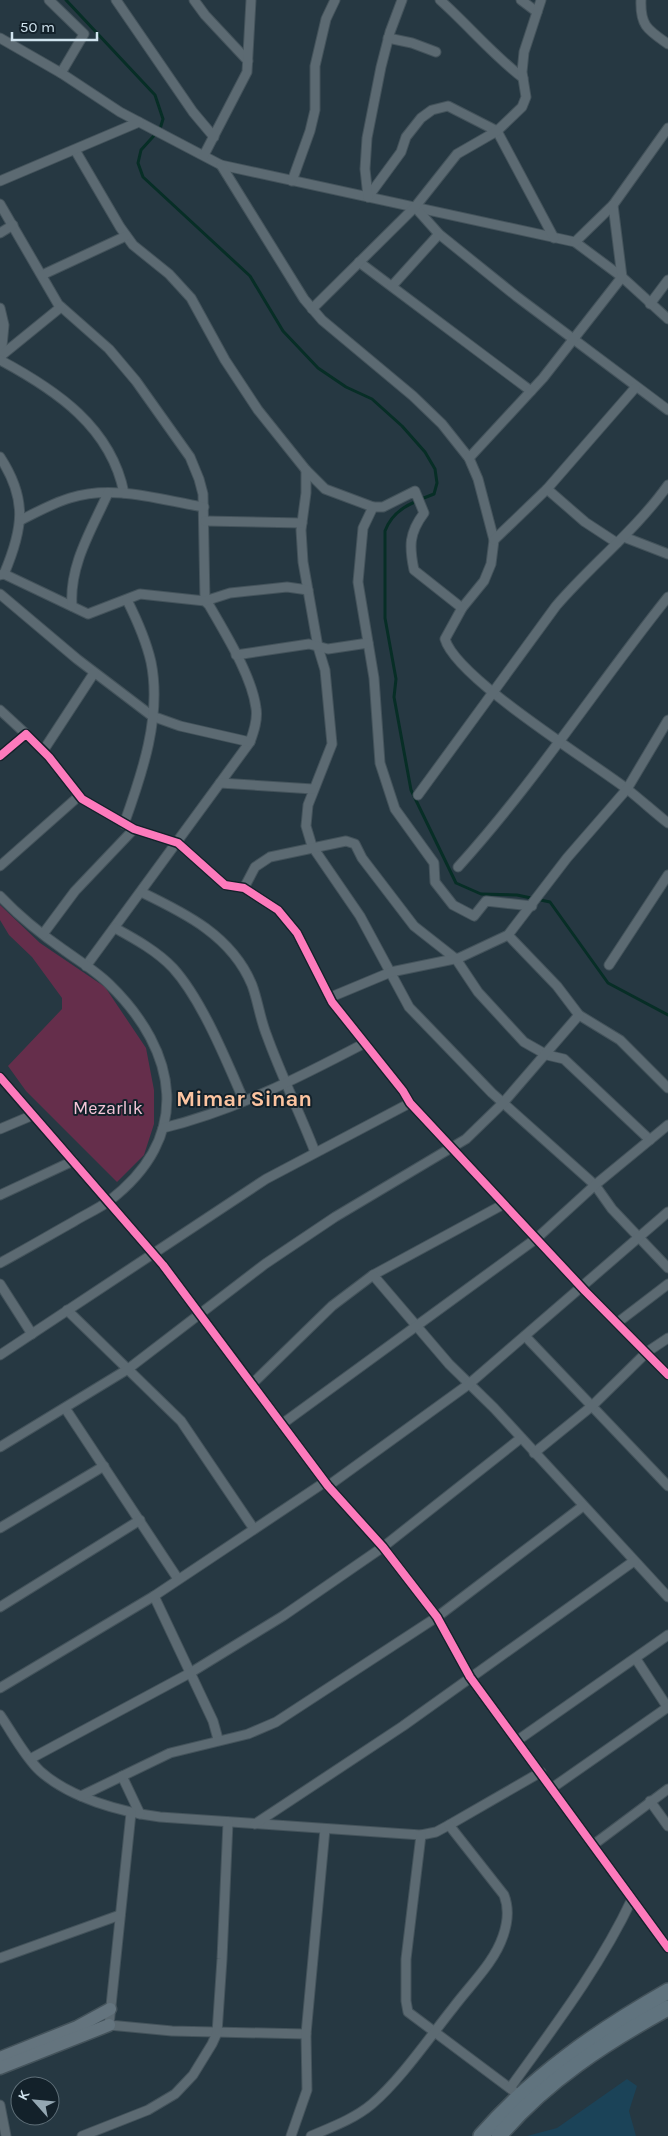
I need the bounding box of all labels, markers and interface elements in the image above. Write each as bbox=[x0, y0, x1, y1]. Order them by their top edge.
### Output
scale bar bbox=[12, 10, 98, 42]
text: 50 m bbox=[20, 18, 55, 36]
district label: Mimar Sinan bbox=[176, 1086, 312, 1112]
park label: Mezarlık bbox=[73, 1097, 143, 1119]
north arrow bbox=[10, 2076, 60, 2126]
text: K bbox=[14, 2087, 34, 2103]

